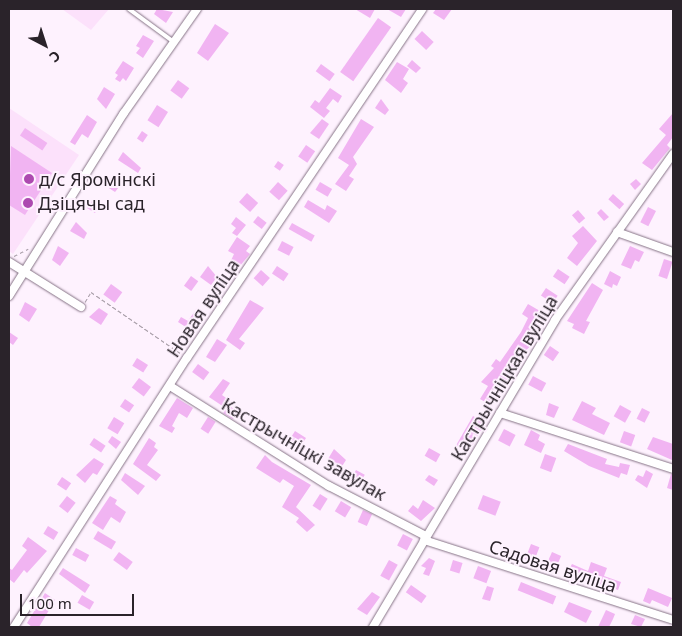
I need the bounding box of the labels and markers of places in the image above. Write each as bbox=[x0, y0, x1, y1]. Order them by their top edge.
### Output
place label: д/с Яромінскі bbox=[39, 168, 156, 190]
marker: д/с Яромінскі bbox=[23, 173, 35, 185]
place label: Дзіцячы сад bbox=[38, 192, 145, 214]
marker: Дзіцячы сад bbox=[22, 197, 34, 209]

